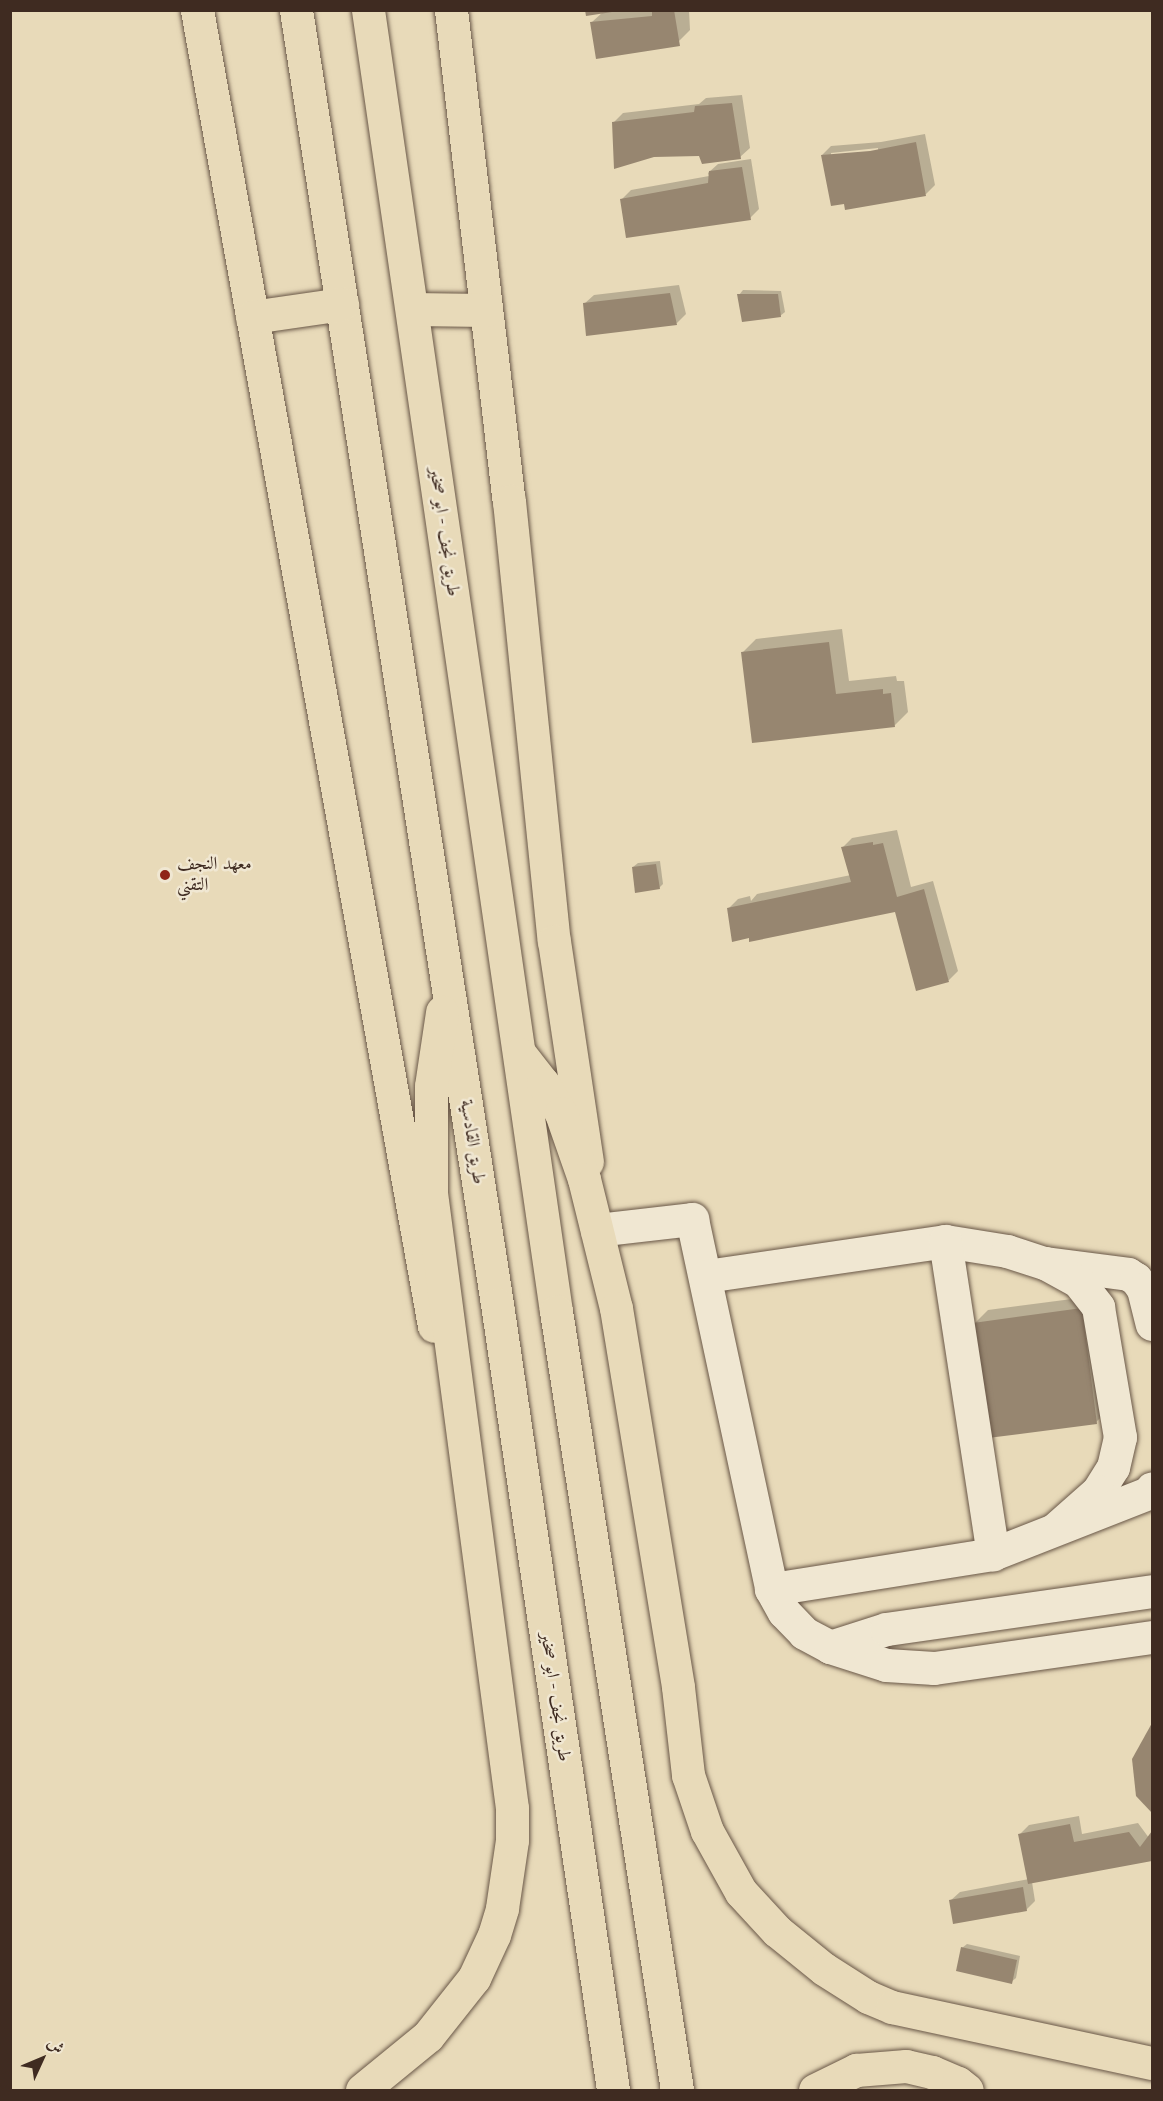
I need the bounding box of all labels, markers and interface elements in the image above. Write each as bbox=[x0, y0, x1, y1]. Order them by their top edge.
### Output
street label: طريق نجف - ابو صخير bbox=[424, 466, 464, 598]
place label: معهد النجف التقني bbox=[177, 854, 252, 896]
marker: معهد النجف التقني bbox=[158, 868, 172, 882]
street label: طريق القادسية bbox=[455, 1098, 489, 1186]
street label: طريق نجف - ابو صخير bbox=[535, 1631, 575, 1763]
north arrow bbox=[12, 2029, 72, 2089]
text: ش bbox=[44, 2035, 66, 2058]

